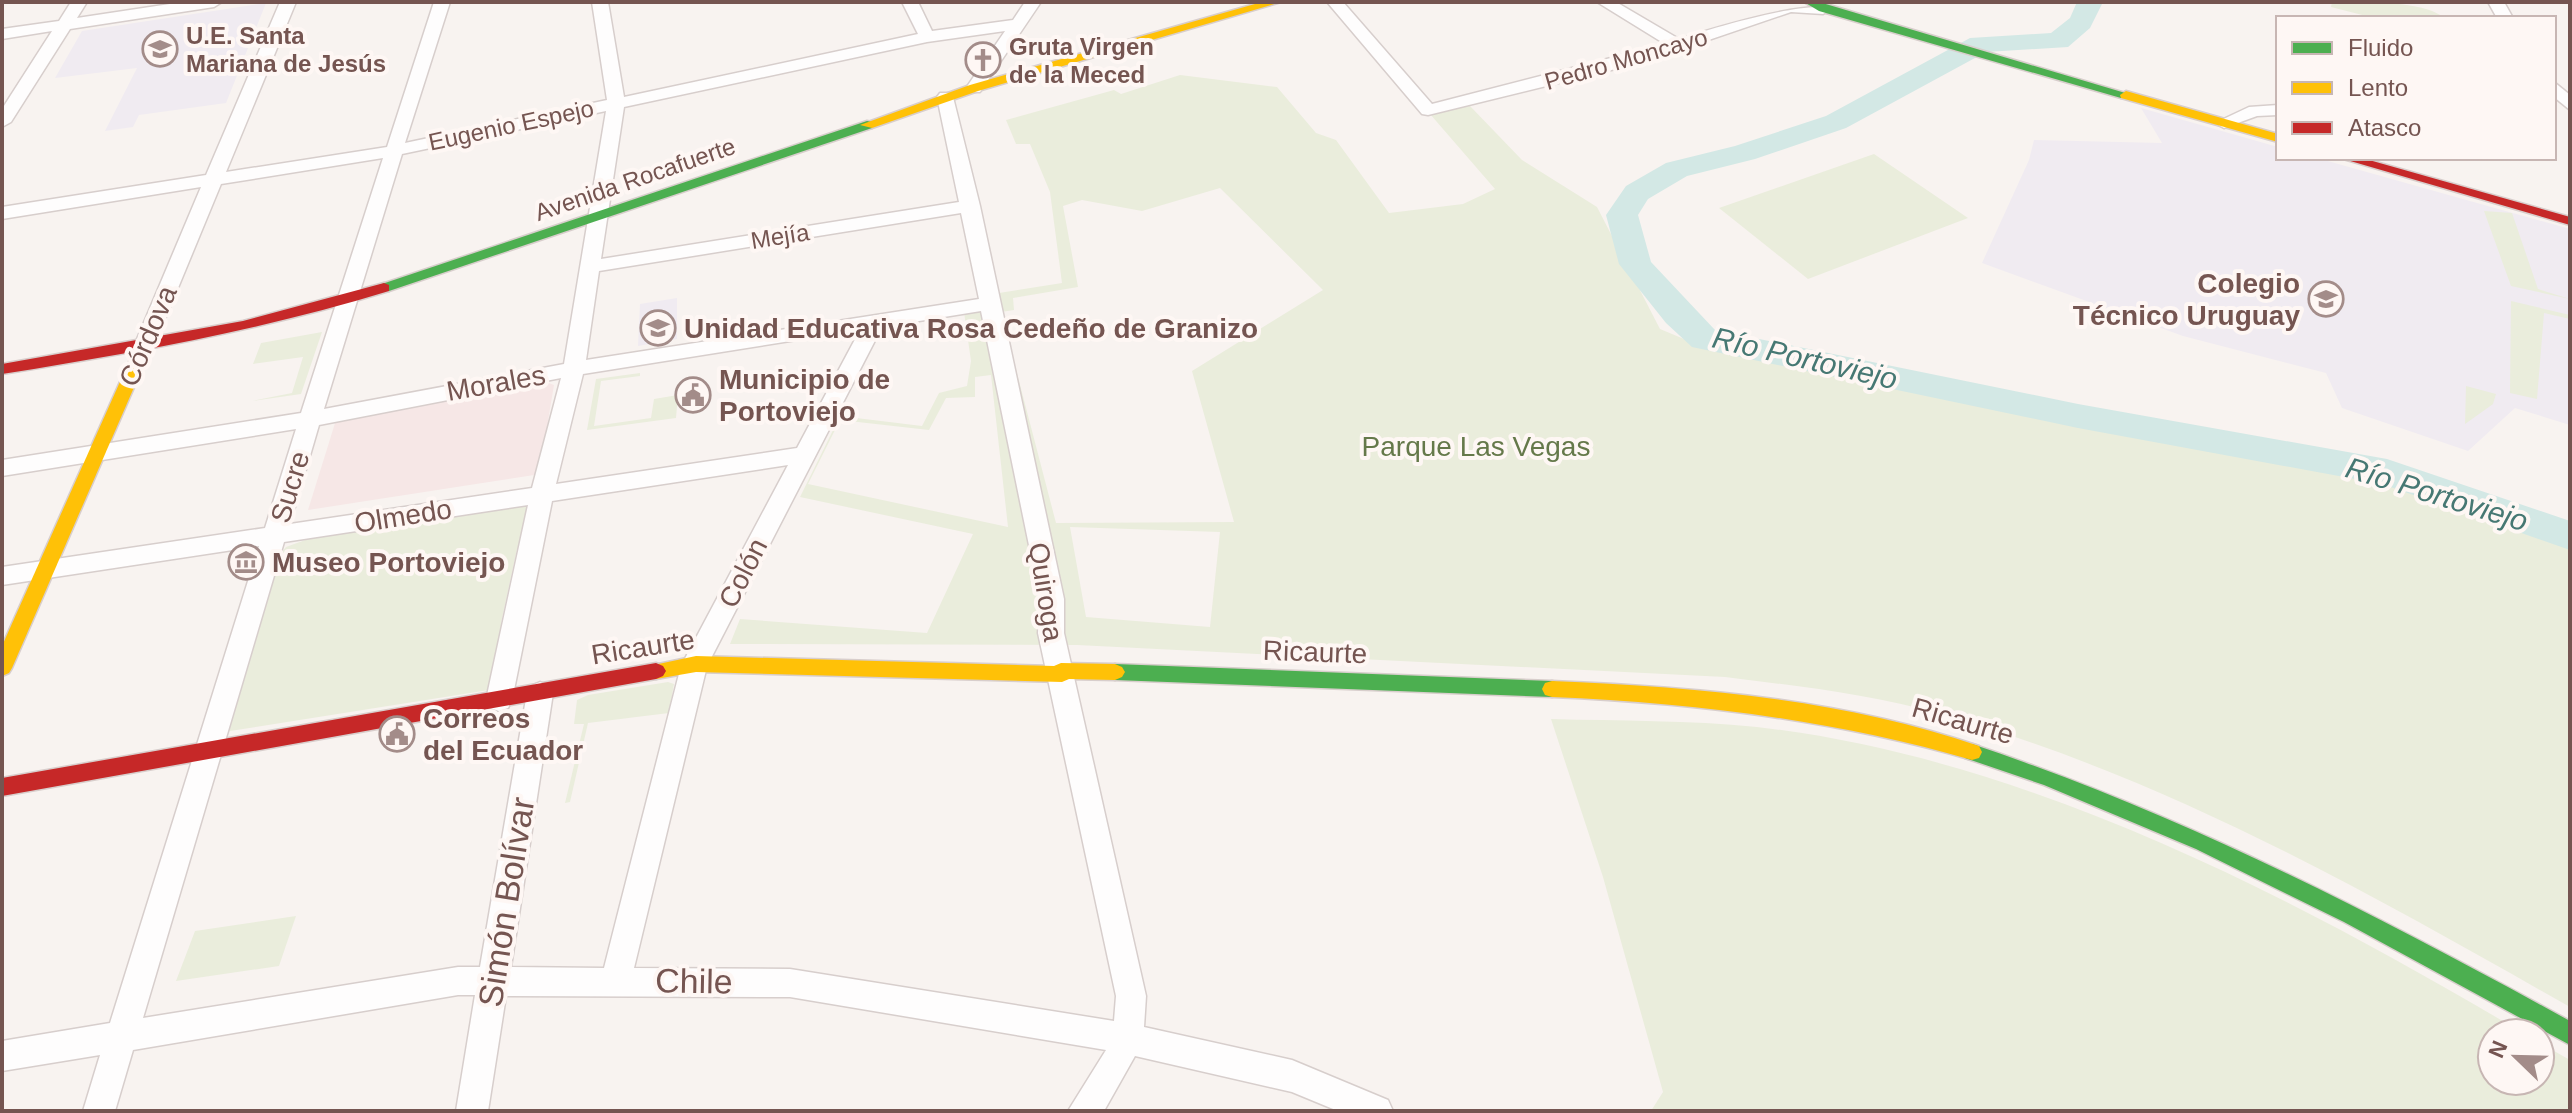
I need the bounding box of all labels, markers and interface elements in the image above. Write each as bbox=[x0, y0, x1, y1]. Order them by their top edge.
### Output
legend bbox=[2276, 16, 2556, 160]
place label: U.E. Santa Mariana de Jesús bbox=[186, 22, 386, 77]
street label: Pedro Moncayo bbox=[1541, 23, 1711, 95]
school or university icon: U.E. Santa Mariana de Jesús bbox=[141, 30, 179, 68]
place label: Gruta Virgen de la Meced bbox=[1009, 33, 1154, 88]
text: Fluido bbox=[2348, 34, 2413, 61]
church icon: Gruta Virgen de la Meced bbox=[964, 41, 1002, 79]
text: Lento bbox=[2348, 74, 2408, 101]
street label: Eugenio Espejo bbox=[426, 94, 596, 156]
text: Atasco bbox=[2348, 114, 2421, 141]
street label: Avenida Rocafuerte bbox=[531, 132, 739, 226]
street label: Mejía bbox=[749, 218, 812, 254]
place label: Colegio Técnico Uruguay bbox=[2073, 268, 2300, 331]
school or university icon: Colegio Técnico Uruguay bbox=[2307, 280, 2345, 318]
street label: Córdova bbox=[113, 281, 183, 391]
school or university icon: Unidad Educativa Rosa Cedeño de Granizo bbox=[639, 309, 677, 347]
place label: Unidad Educativa Rosa Cedeño de Granizo bbox=[684, 313, 1258, 344]
water label: Río Portoviejo bbox=[1709, 321, 1901, 395]
street label: Morales bbox=[444, 359, 548, 407]
place label: Municipio de Portoviejo bbox=[719, 364, 890, 427]
public building icon: Municipio de Portoviejo bbox=[674, 376, 712, 414]
park label: Parque Las Vegas bbox=[1362, 431, 1590, 462]
street label: Sucre bbox=[264, 447, 316, 527]
water label: Río Portoviejo bbox=[2342, 451, 2532, 537]
street label: Olmedo bbox=[352, 493, 454, 539]
street label: Colón bbox=[713, 533, 773, 613]
street label: Quiroga bbox=[1023, 540, 1069, 644]
museum icon: Museo Portoviejo bbox=[227, 543, 265, 581]
place label: Museo Portoviejo bbox=[272, 547, 505, 578]
street label: Ricaurte bbox=[589, 624, 697, 670]
street label: Ricaurte bbox=[1262, 635, 1368, 669]
street label: Ricaurte bbox=[1909, 692, 2017, 750]
place label: Correos del Ecuador bbox=[423, 703, 583, 766]
public building icon: Correos del Ecuador bbox=[378, 715, 416, 753]
street label: Simón Bolívar bbox=[471, 795, 541, 1009]
street label: Chile bbox=[655, 961, 733, 1001]
north arrow bbox=[2476, 1017, 2556, 1097]
text: N bbox=[2483, 1037, 2513, 1062]

